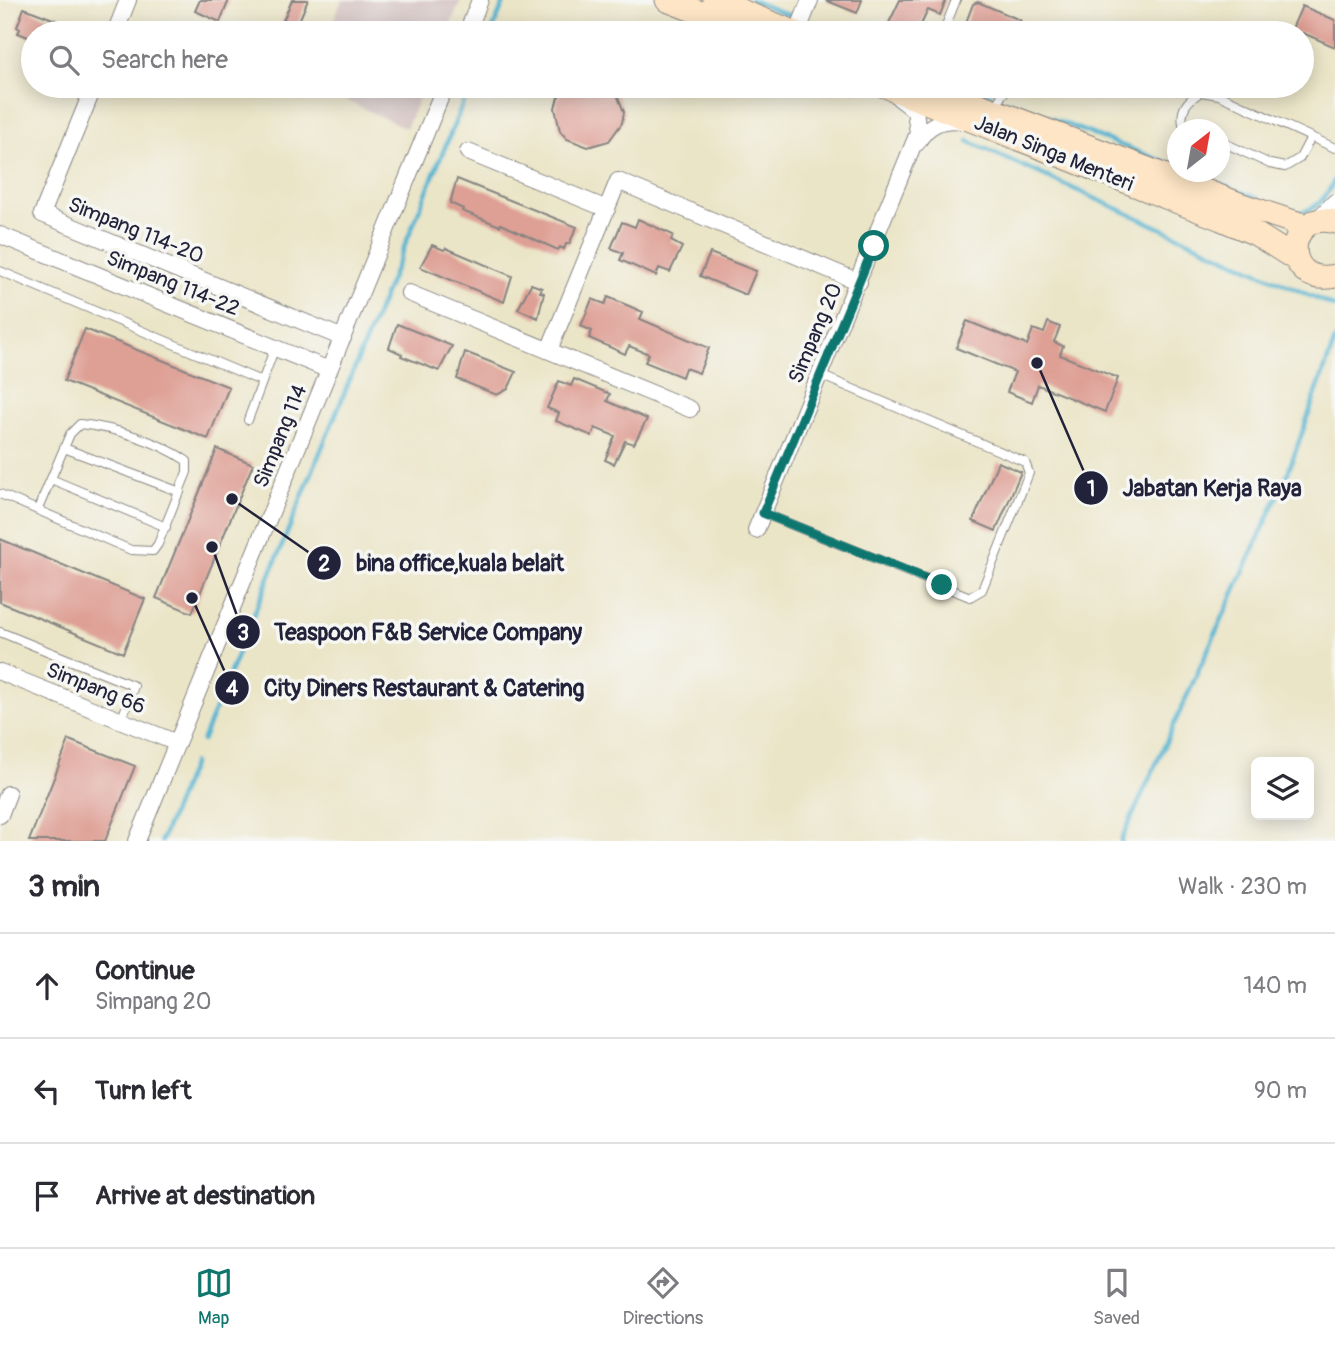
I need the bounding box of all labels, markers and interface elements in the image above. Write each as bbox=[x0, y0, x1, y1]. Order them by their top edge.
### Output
search box bbox=[21, 21, 1314, 98]
icon: search bbox=[45, 41, 83, 79]
text: Search here bbox=[101, 44, 228, 76]
street label: Jalan Singa Menteri bbox=[970, 109, 1138, 198]
north arrow bbox=[1167, 119, 1230, 182]
street label: Simpang 114-20 bbox=[64, 191, 208, 270]
route start bbox=[858, 230, 889, 261]
street label: Simpang 114-22 bbox=[102, 244, 243, 322]
street label: Simpang 20 bbox=[782, 279, 849, 387]
street label: Simpang 114 bbox=[248, 381, 313, 492]
callout: Jabatan Kerja Raya bbox=[1073, 466, 1316, 510]
text: Jabatan Kerja Raya bbox=[1122, 474, 1302, 503]
text: 1 bbox=[1087, 476, 1095, 503]
callout: bina office,kuala belait bbox=[306, 541, 578, 585]
text: bina office,kuala belait bbox=[356, 549, 565, 578]
text: 2 bbox=[318, 551, 330, 578]
route end bbox=[926, 569, 957, 600]
callout: Teaspoon F&B Service Company bbox=[225, 610, 597, 654]
text: Teaspoon F&B Service Company bbox=[273, 618, 582, 647]
text: 3 bbox=[237, 620, 249, 647]
street label: Simpang 66 bbox=[42, 656, 149, 721]
callout: City Diners Restaurant & Catering bbox=[215, 666, 598, 710]
text: City Diners Restaurant & Catering bbox=[264, 674, 585, 703]
text: 4 bbox=[226, 676, 239, 703]
map controls bbox=[1251, 757, 1314, 820]
button: layers bbox=[1251, 757, 1314, 820]
text: 3 min bbox=[28, 868, 100, 905]
text: Walk · 230 m bbox=[1178, 872, 1307, 901]
text: Continue bbox=[95, 955, 195, 987]
icon: ahead bbox=[28, 967, 66, 1005]
text: 140 m bbox=[1244, 971, 1307, 1000]
text: Simpang 20 bbox=[95, 987, 211, 1016]
icon: left bbox=[28, 1072, 66, 1110]
text: Turn left bbox=[95, 1075, 191, 1107]
text: 90 m bbox=[1254, 1076, 1307, 1105]
icon: arrive bbox=[28, 1177, 66, 1215]
text: Arrive at destination bbox=[95, 1180, 315, 1212]
tab: Map bbox=[195, 1264, 233, 1330]
tab: Directions bbox=[623, 1264, 703, 1330]
tab: Saved bbox=[1093, 1264, 1140, 1330]

